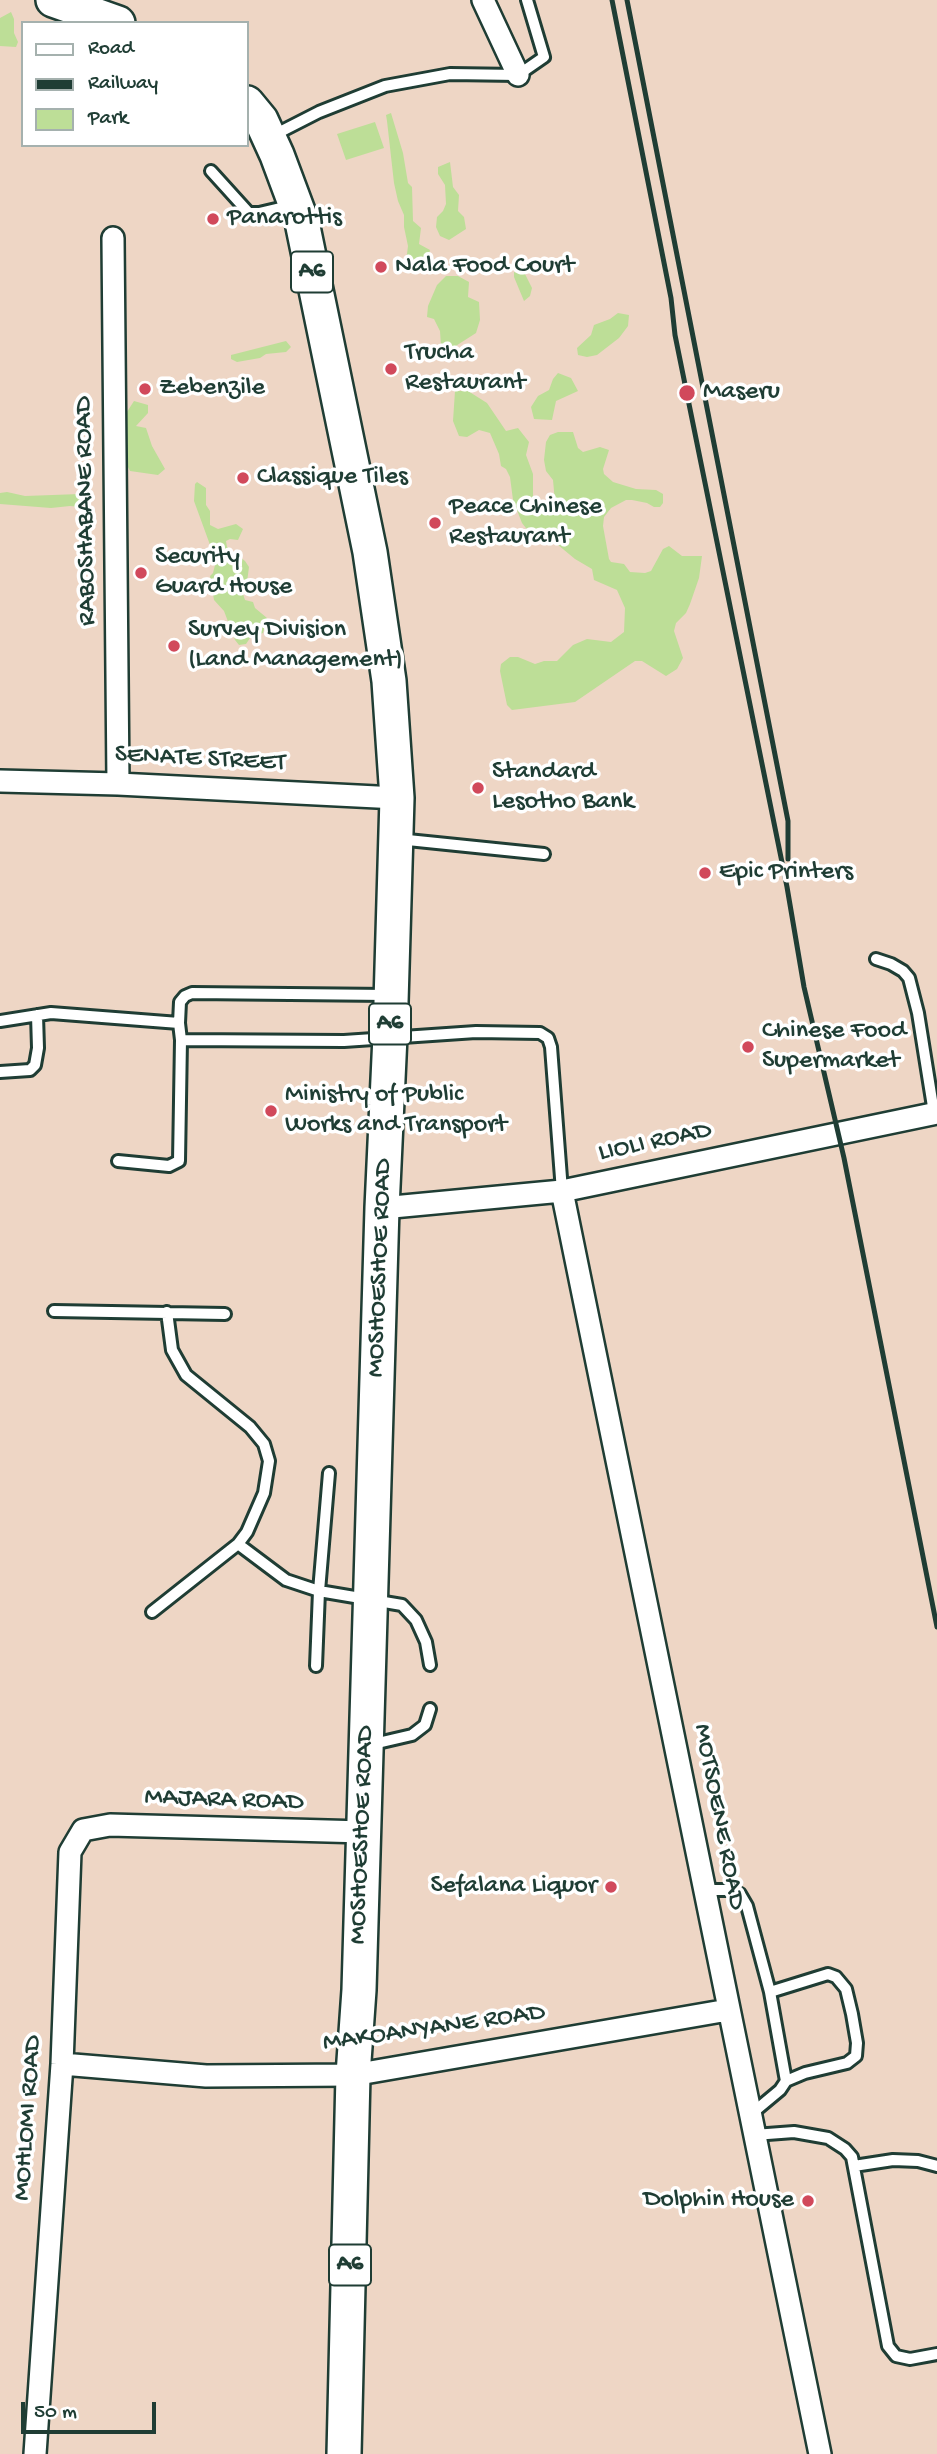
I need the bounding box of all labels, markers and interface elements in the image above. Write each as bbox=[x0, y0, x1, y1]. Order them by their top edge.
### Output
legend bbox=[21, 21, 248, 147]
text: Road bbox=[88, 37, 134, 62]
text: Railway bbox=[88, 72, 158, 97]
text: Park bbox=[88, 107, 128, 132]
place label: Panarottis bbox=[227, 203, 342, 235]
marker: Panarottis bbox=[205, 211, 221, 227]
road number: A6 bbox=[291, 251, 333, 292]
place label: Nala Food Court bbox=[395, 251, 574, 283]
marker: Nala Food Court bbox=[373, 259, 389, 275]
place label: Trucha Restaurant bbox=[405, 338, 525, 400]
marker: Trucha Restaurant bbox=[383, 361, 399, 377]
place label: Zebenzile bbox=[159, 373, 265, 405]
place label: Maseru bbox=[703, 377, 780, 409]
marker: Zebenzile bbox=[137, 381, 153, 397]
marker: Maseru bbox=[677, 383, 697, 403]
street label: RABOSHABANE ROAD bbox=[69, 396, 105, 626]
place label: Classique Tiles bbox=[257, 462, 408, 494]
marker: Classique Tiles bbox=[235, 470, 251, 486]
place label: Peace Chinese Restaurant bbox=[449, 492, 602, 554]
marker: Peace Chinese Restaurant bbox=[427, 515, 443, 531]
place label: Security Guard House bbox=[155, 542, 292, 604]
marker: Security Guard House bbox=[133, 565, 149, 581]
place label: Survey Division (Land Management) bbox=[188, 615, 403, 676]
marker: Survey Division (Land Management) bbox=[166, 638, 182, 654]
street label: SENATE STREET bbox=[114, 740, 286, 780]
place label: Standard Lesotho Bank bbox=[492, 757, 634, 818]
marker: Standard Lesotho Bank bbox=[470, 780, 486, 796]
place label: Epic Printers bbox=[719, 857, 853, 889]
marker: Epic Printers bbox=[697, 865, 713, 881]
road number: A6 bbox=[369, 1004, 411, 1044]
place label: Chinese Food Supermarket bbox=[762, 1016, 906, 1078]
marker: Chinese Food Supermarket bbox=[740, 1039, 756, 1055]
place label: Ministry of Public Works and Transport bbox=[285, 1080, 507, 1142]
marker: Ministry of Public Works and Transport bbox=[263, 1103, 279, 1119]
street label: LIOLI ROAD bbox=[596, 1116, 714, 1170]
street label: MOSHOESHOE ROAD bbox=[362, 1158, 400, 1378]
street label: MOTSOENE ROAD bbox=[685, 1722, 751, 1912]
street label: MOSHOESHOE ROAD bbox=[344, 1725, 382, 1945]
street label: MAJARA ROAD bbox=[144, 1783, 304, 1819]
place label: Sefalana Liquor bbox=[430, 1871, 597, 1903]
marker: Sefalana Liquor bbox=[603, 1879, 619, 1895]
street label: MAKOANYANE ROAD bbox=[321, 1998, 547, 2060]
street label: MOHLOMI ROAD bbox=[8, 2034, 50, 2202]
place label: Dolphin House bbox=[643, 2185, 794, 2217]
marker: Dolphin House bbox=[800, 2193, 816, 2209]
road number: A6 bbox=[329, 2244, 371, 2286]
scale bar bbox=[24, 2388, 159, 2432]
text: 50 m bbox=[34, 2401, 77, 2426]

